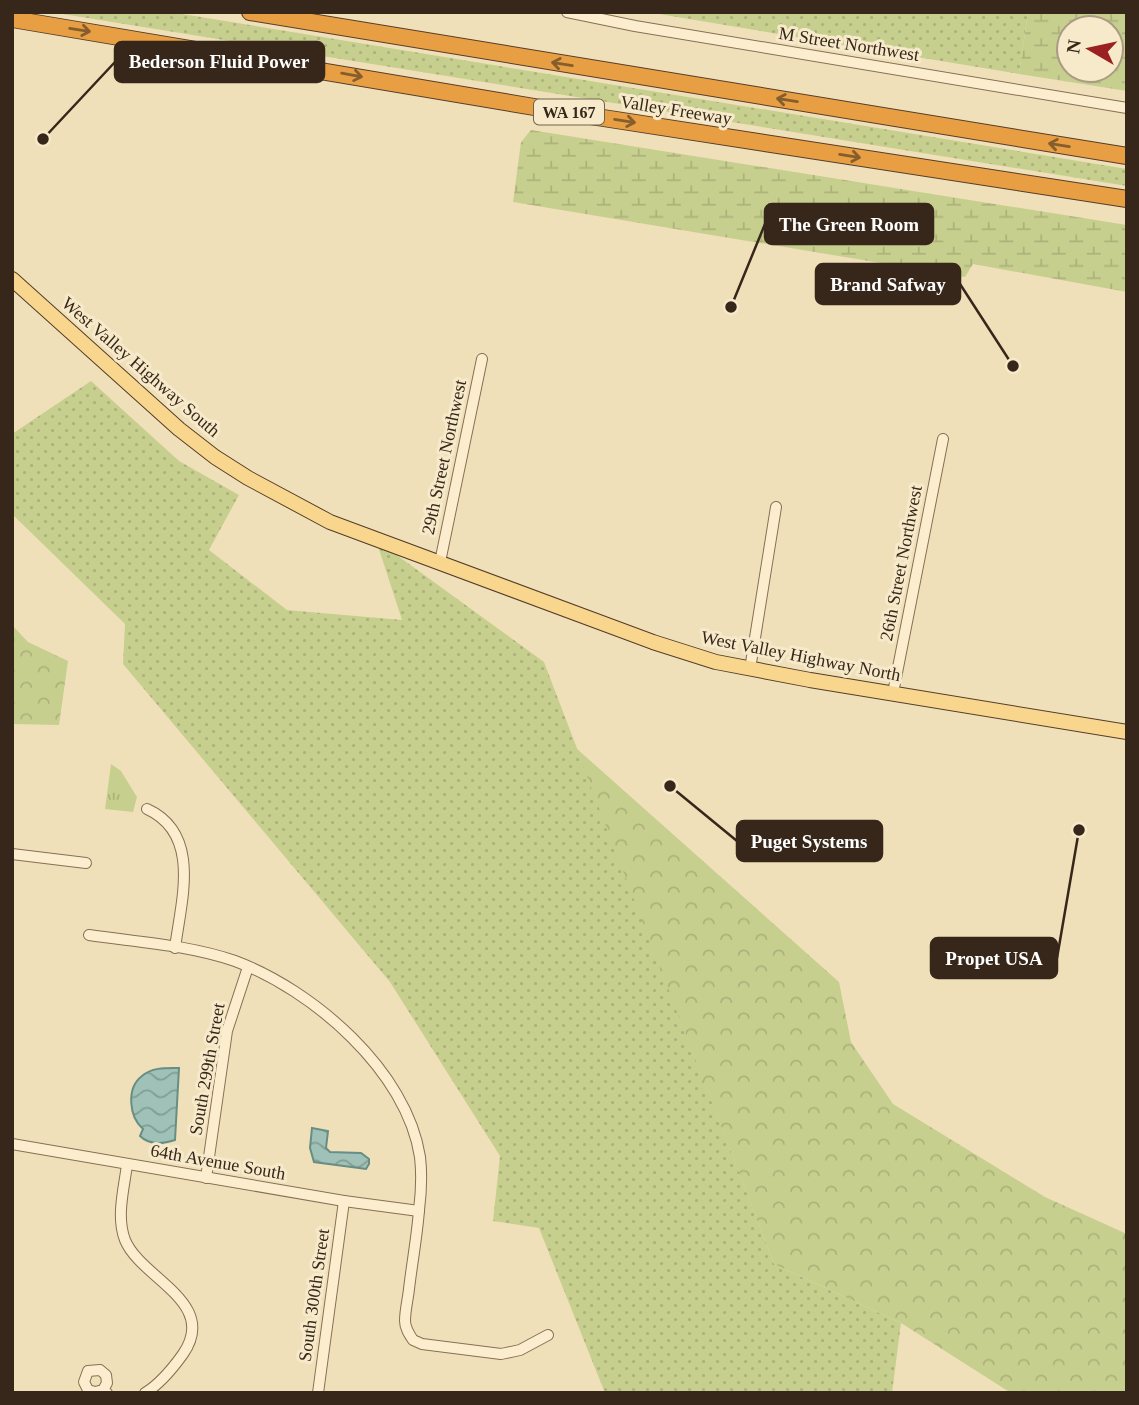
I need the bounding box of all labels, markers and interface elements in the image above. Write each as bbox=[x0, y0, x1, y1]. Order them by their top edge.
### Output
north arrow bbox=[1055, 14, 1125, 84]
street label: M Street Northwest bbox=[777, 23, 921, 65]
one-way arrow bbox=[68, 24, 91, 37]
text: N bbox=[1062, 38, 1085, 55]
callout: Bederson Fluid Power bbox=[115, 42, 324, 82]
text: Bederson Fluid Power bbox=[129, 51, 310, 72]
one-way arrow bbox=[551, 57, 574, 70]
one-way arrow bbox=[340, 69, 363, 82]
street label: Valley Freeway bbox=[619, 91, 733, 129]
one-way arrow bbox=[776, 93, 798, 106]
road number: WA 167 bbox=[534, 100, 604, 124]
one-way arrow bbox=[613, 115, 636, 128]
one-way arrow bbox=[1048, 138, 1071, 151]
one-way arrow bbox=[838, 150, 861, 163]
callout: The Green Room bbox=[765, 204, 933, 244]
text: The Green Room bbox=[779, 214, 919, 235]
callout: Brand Safway bbox=[816, 264, 960, 304]
text: Brand Safway bbox=[830, 274, 946, 295]
street label: West Valley Highway South bbox=[58, 293, 224, 441]
street label: 29th Street Northwest bbox=[418, 378, 470, 536]
street label: 26th Street Northwest bbox=[876, 484, 926, 642]
street label: West Valley Highway North bbox=[700, 627, 902, 685]
callout: Puget Systems bbox=[737, 821, 882, 861]
text: Puget Systems bbox=[751, 831, 867, 852]
callout: Propet USA bbox=[931, 938, 1057, 978]
text: Propet USA bbox=[945, 948, 1043, 969]
street label: South 299th Street bbox=[186, 1001, 228, 1137]
street label: 64th Avenue South bbox=[149, 1140, 287, 1184]
street label: South 300th Street bbox=[295, 1227, 333, 1363]

